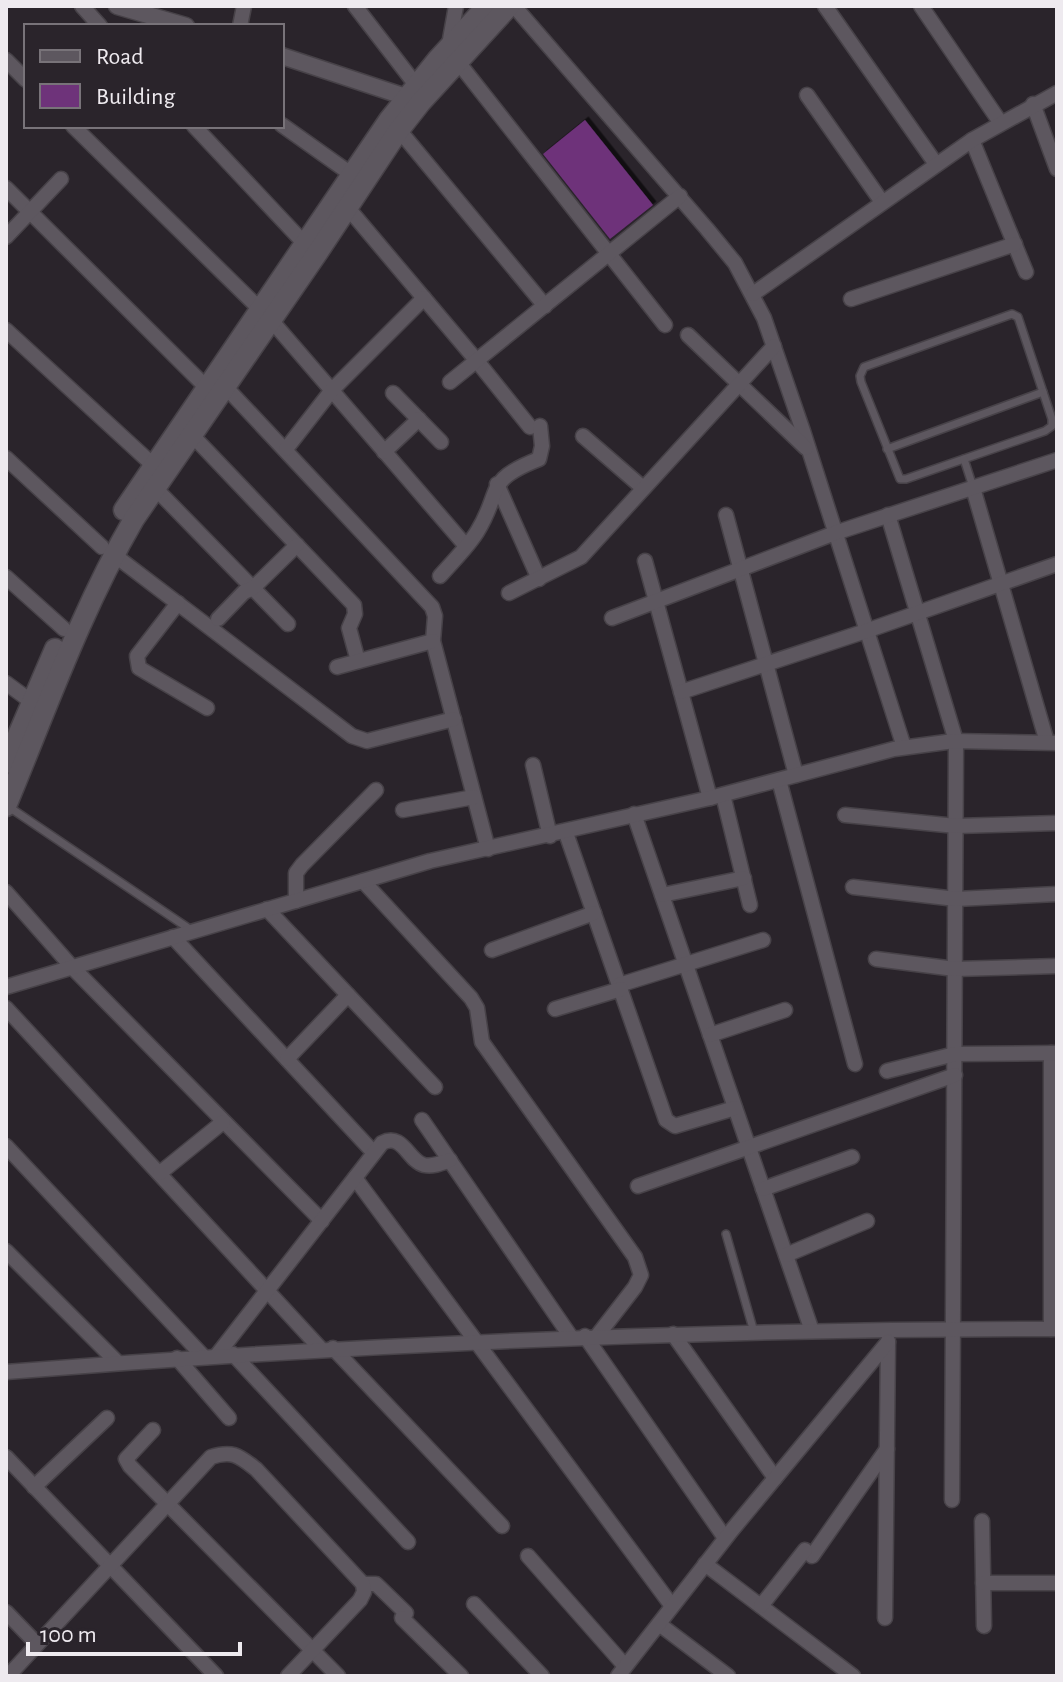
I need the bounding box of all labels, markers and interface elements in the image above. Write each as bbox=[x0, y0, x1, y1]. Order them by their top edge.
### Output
legend bbox=[24, 24, 284, 128]
text: Road bbox=[96, 45, 144, 69]
text: Building bbox=[96, 85, 175, 109]
scale bar bbox=[28, 1606, 240, 1656]
text: 100 m bbox=[40, 1623, 97, 1647]

